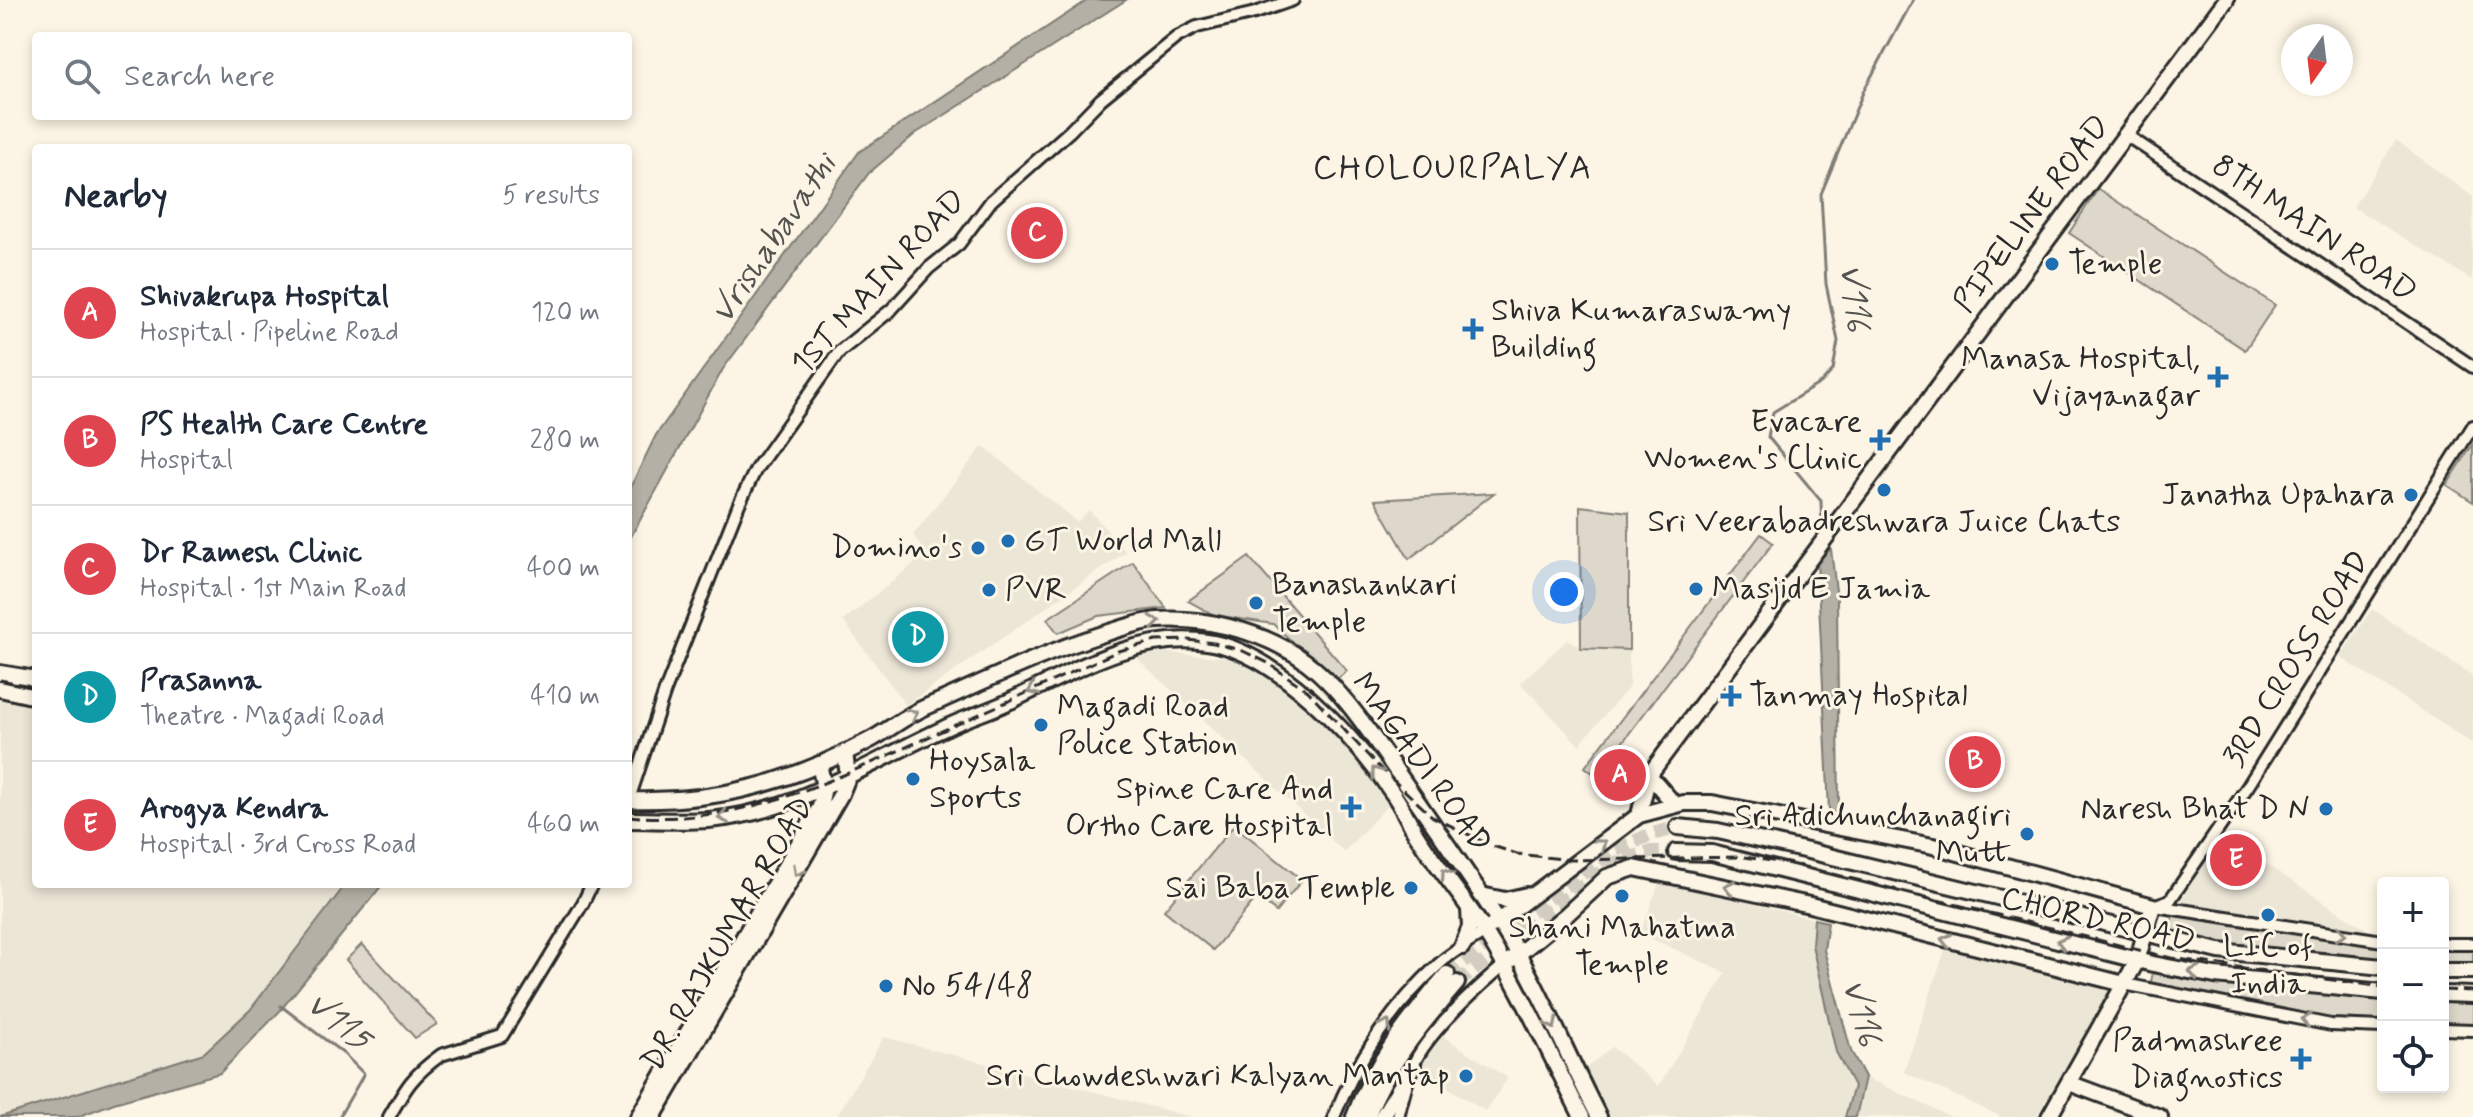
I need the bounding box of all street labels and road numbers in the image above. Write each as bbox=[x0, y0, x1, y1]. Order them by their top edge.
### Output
street label: PIPELINE ROAD bbox=[1944, 107, 2120, 321]
street label: 8TH MAIN ROAD bbox=[2203, 145, 2425, 313]
street label: 1ST MAIN ROAD bbox=[782, 180, 976, 384]
street label: 3RD CROSS ROAD bbox=[2214, 543, 2380, 775]
street label: MAGADI ROAD bbox=[1341, 664, 1501, 862]
street label: DR. RAJKUMAR ROAD bbox=[632, 789, 824, 1079]
street label: CHORD ROAD bbox=[1997, 877, 2199, 963]

